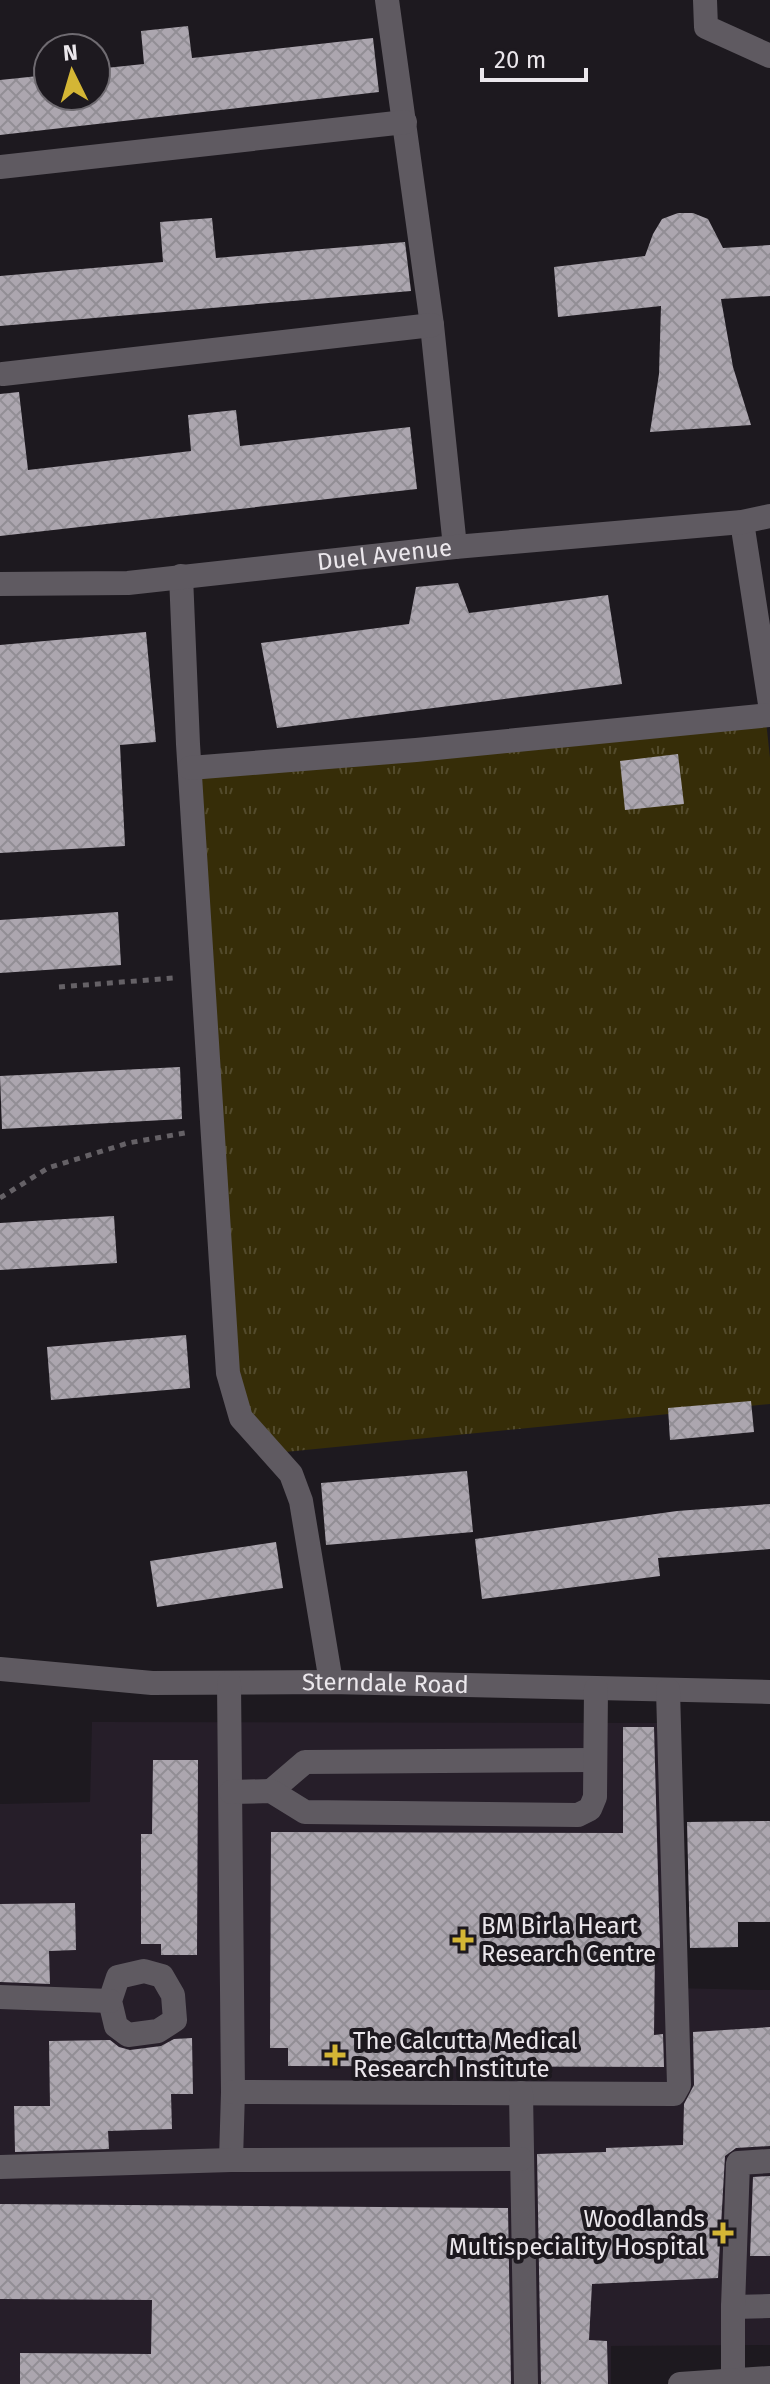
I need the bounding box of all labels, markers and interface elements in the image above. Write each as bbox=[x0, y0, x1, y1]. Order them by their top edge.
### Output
north arrow bbox=[32, 32, 112, 112]
scale bar bbox=[482, 32, 586, 82]
text: N bbox=[62, 38, 79, 67]
text: 20 m bbox=[494, 46, 546, 74]
street label: Duel Avenue bbox=[315, 533, 453, 576]
street label: Sterndale Road bbox=[302, 1668, 469, 1699]
place label: BM Birla Heart Research Centre bbox=[481, 1912, 656, 1968]
marker: BM Birla Heart Research Centre bbox=[452, 1929, 474, 1951]
place label: The Calcutta Medical Research Institute bbox=[353, 2027, 578, 2083]
marker: The Calcutta Medical Research Institute bbox=[324, 2044, 346, 2066]
place label: Woodlands Multispeciality Hospital bbox=[449, 2205, 705, 2261]
marker: Woodlands Multispeciality Hospital bbox=[712, 2222, 734, 2244]

